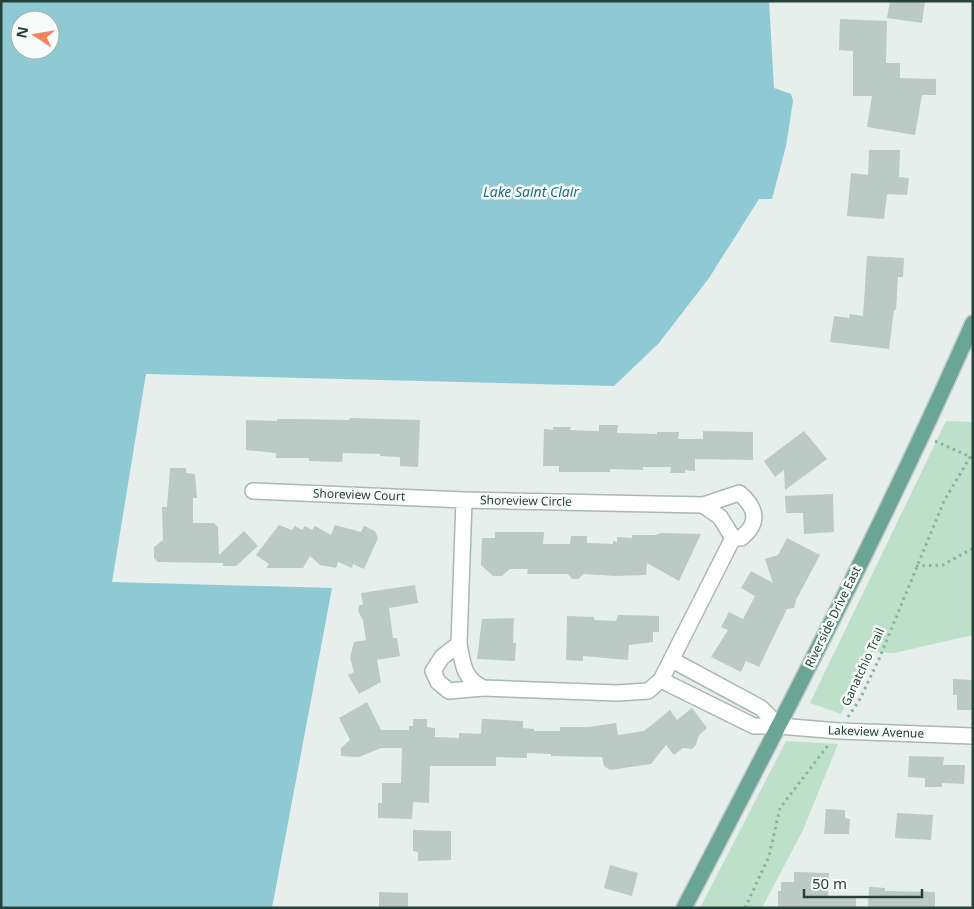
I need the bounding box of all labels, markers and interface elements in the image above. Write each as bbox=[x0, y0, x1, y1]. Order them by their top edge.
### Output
north arrow bbox=[10, 10, 60, 60]
text: N bbox=[11, 25, 32, 40]
water label: Lake Saint Clair bbox=[483, 182, 579, 201]
street label: Shoreview Court bbox=[313, 484, 406, 505]
street label: Shoreview Circle bbox=[480, 491, 572, 510]
street label: Riverside Drive East bbox=[801, 563, 865, 670]
street label: Ganatchio Trail bbox=[837, 625, 888, 709]
street label: Lakeview Avenue bbox=[828, 721, 925, 742]
scale bar bbox=[804, 866, 922, 898]
text: 50 m bbox=[812, 873, 847, 893]

